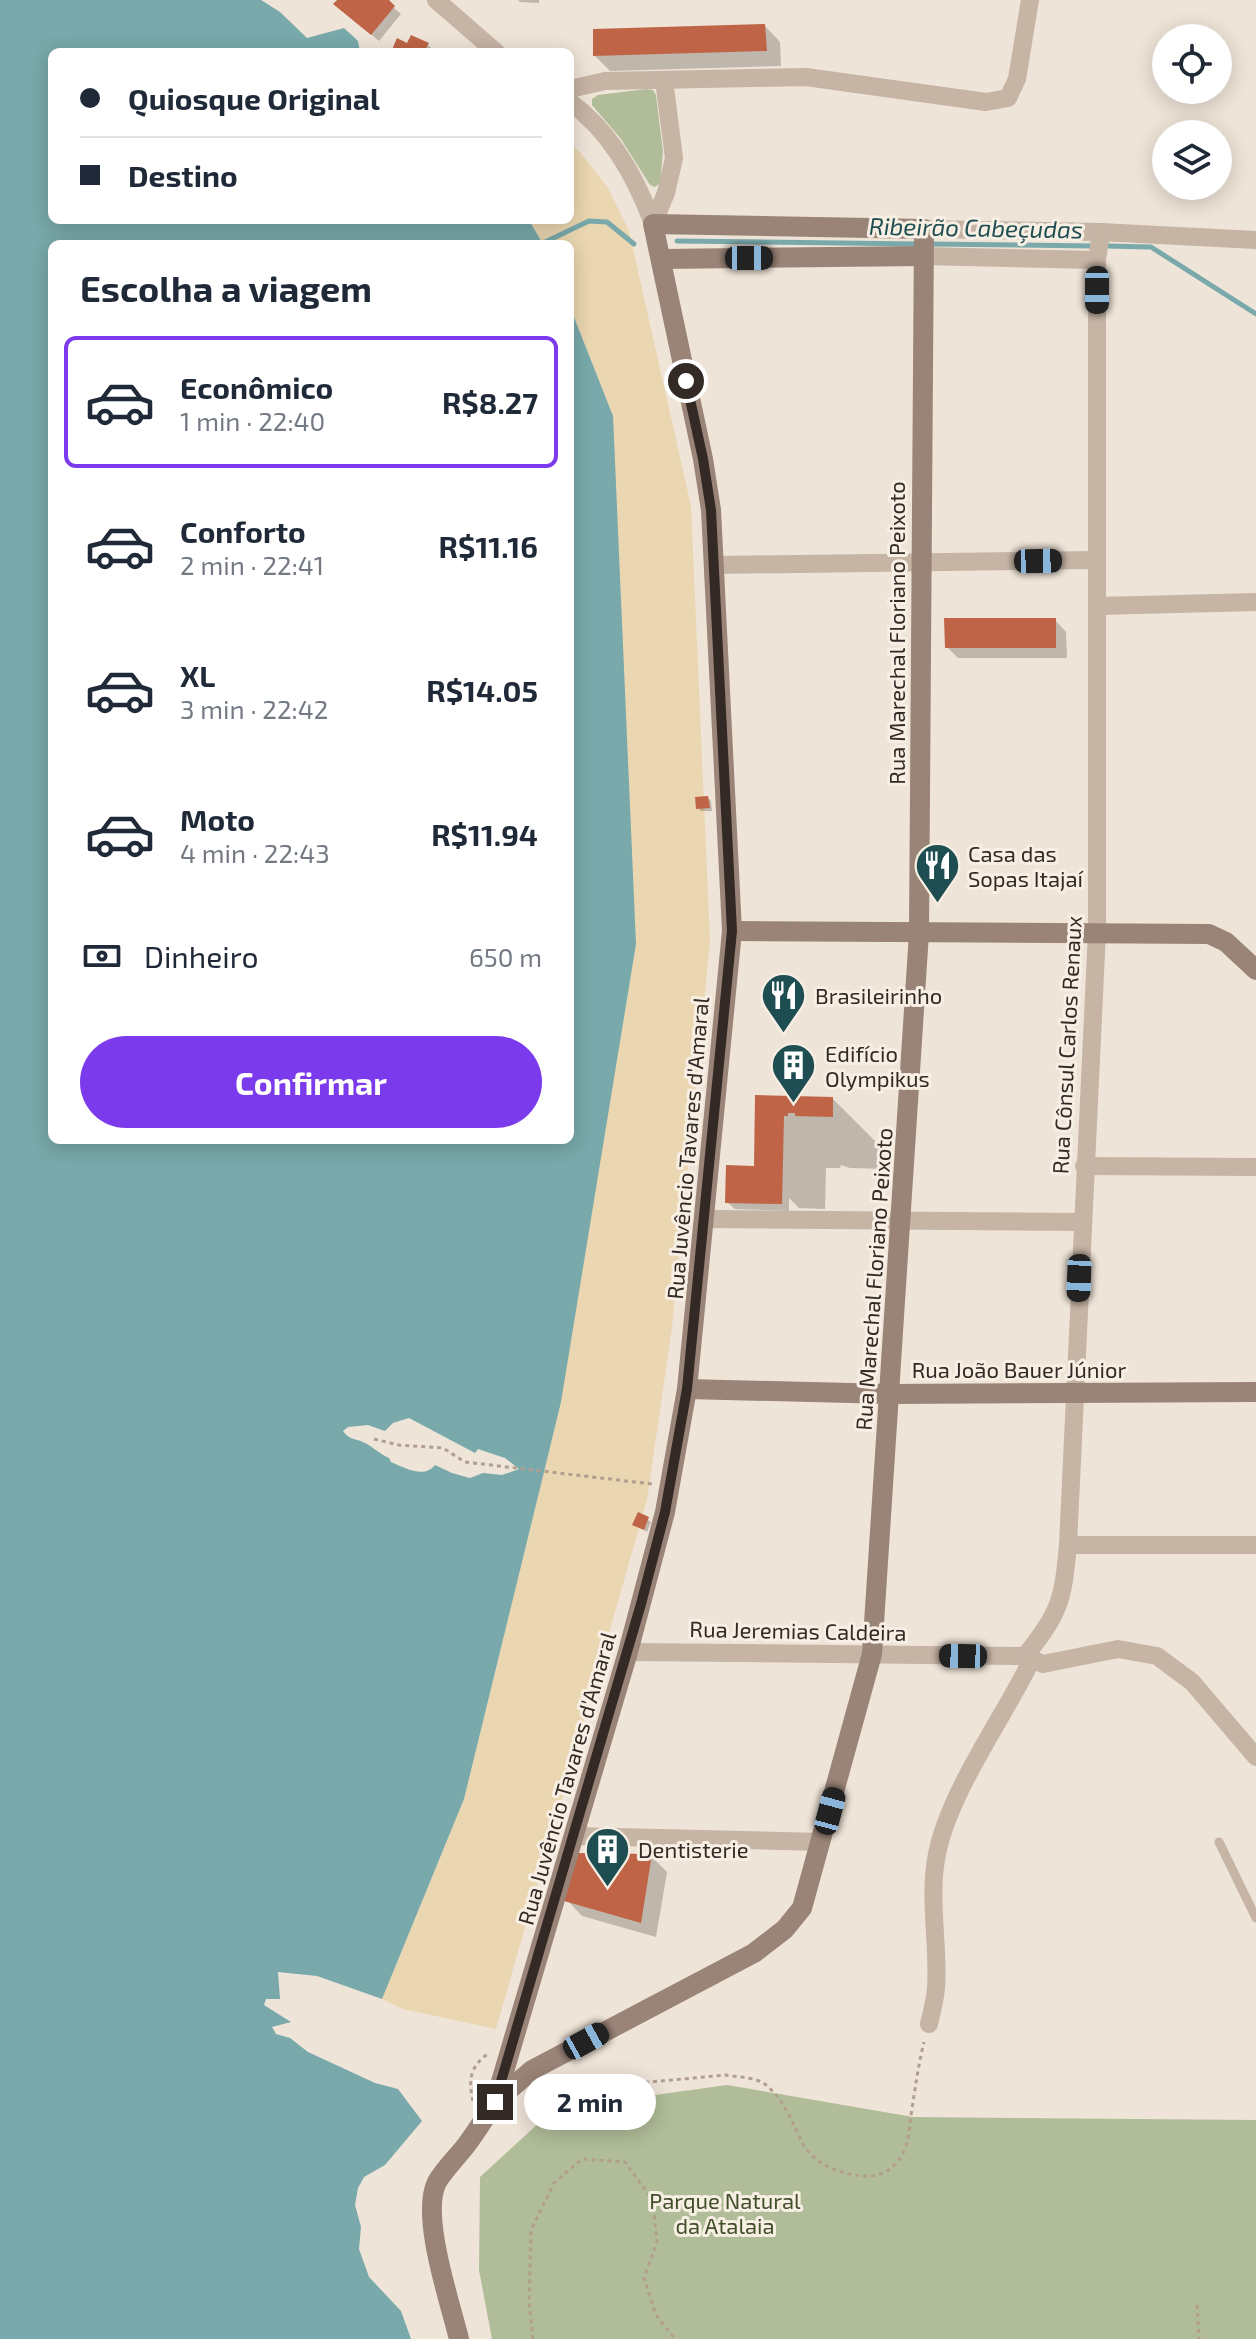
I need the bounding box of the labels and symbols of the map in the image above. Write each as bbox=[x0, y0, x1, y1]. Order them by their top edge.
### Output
water label: Ribeirão Cabeçudas bbox=[869, 211, 1083, 244]
car bbox=[725, 246, 773, 270]
car bbox=[1085, 266, 1109, 314]
route start bbox=[668, 363, 704, 399]
street label: Rua Marechal Floriano Peixoto bbox=[883, 481, 909, 785]
car bbox=[1014, 549, 1062, 573]
place label: Casa das Sopas Itajaí bbox=[968, 840, 1085, 892]
restaurant icon: Casa das Sopas Itajaí bbox=[913, 842, 961, 905]
street label: Rua Cônsul Carlos Renaux bbox=[1046, 915, 1086, 1175]
restaurant icon: Brasileirinho bbox=[760, 971, 808, 1034]
place label: Brasileirinho bbox=[815, 982, 942, 1008]
street label: Rua Juvêncio Tavares d'Amaral bbox=[661, 995, 713, 1300]
place label: Edifício Olympikus bbox=[825, 1040, 930, 1091]
building icon: Edifício Olympikus bbox=[770, 1042, 818, 1105]
street label: Rua Marechal Floriano Peixoto bbox=[849, 1127, 897, 1431]
car bbox=[1066, 1254, 1092, 1302]
street label: Rua João Bauer Júnior bbox=[912, 1356, 1126, 1382]
street label: Rua Jeremias Caldeira bbox=[689, 1615, 907, 1645]
street label: Rua Juvêncio Tavares d'Amaral bbox=[512, 1628, 620, 1928]
car bbox=[939, 1644, 987, 1668]
car bbox=[812, 1785, 848, 1837]
building icon: Dentisterie bbox=[583, 1825, 631, 1888]
place label: Dentisterie bbox=[638, 1836, 749, 1862]
car bbox=[559, 2019, 613, 2063]
callout: 2 min bbox=[523, 2074, 655, 2130]
route end bbox=[477, 2084, 513, 2120]
park label: Parque Natural da Atalaia bbox=[649, 2187, 801, 2238]

